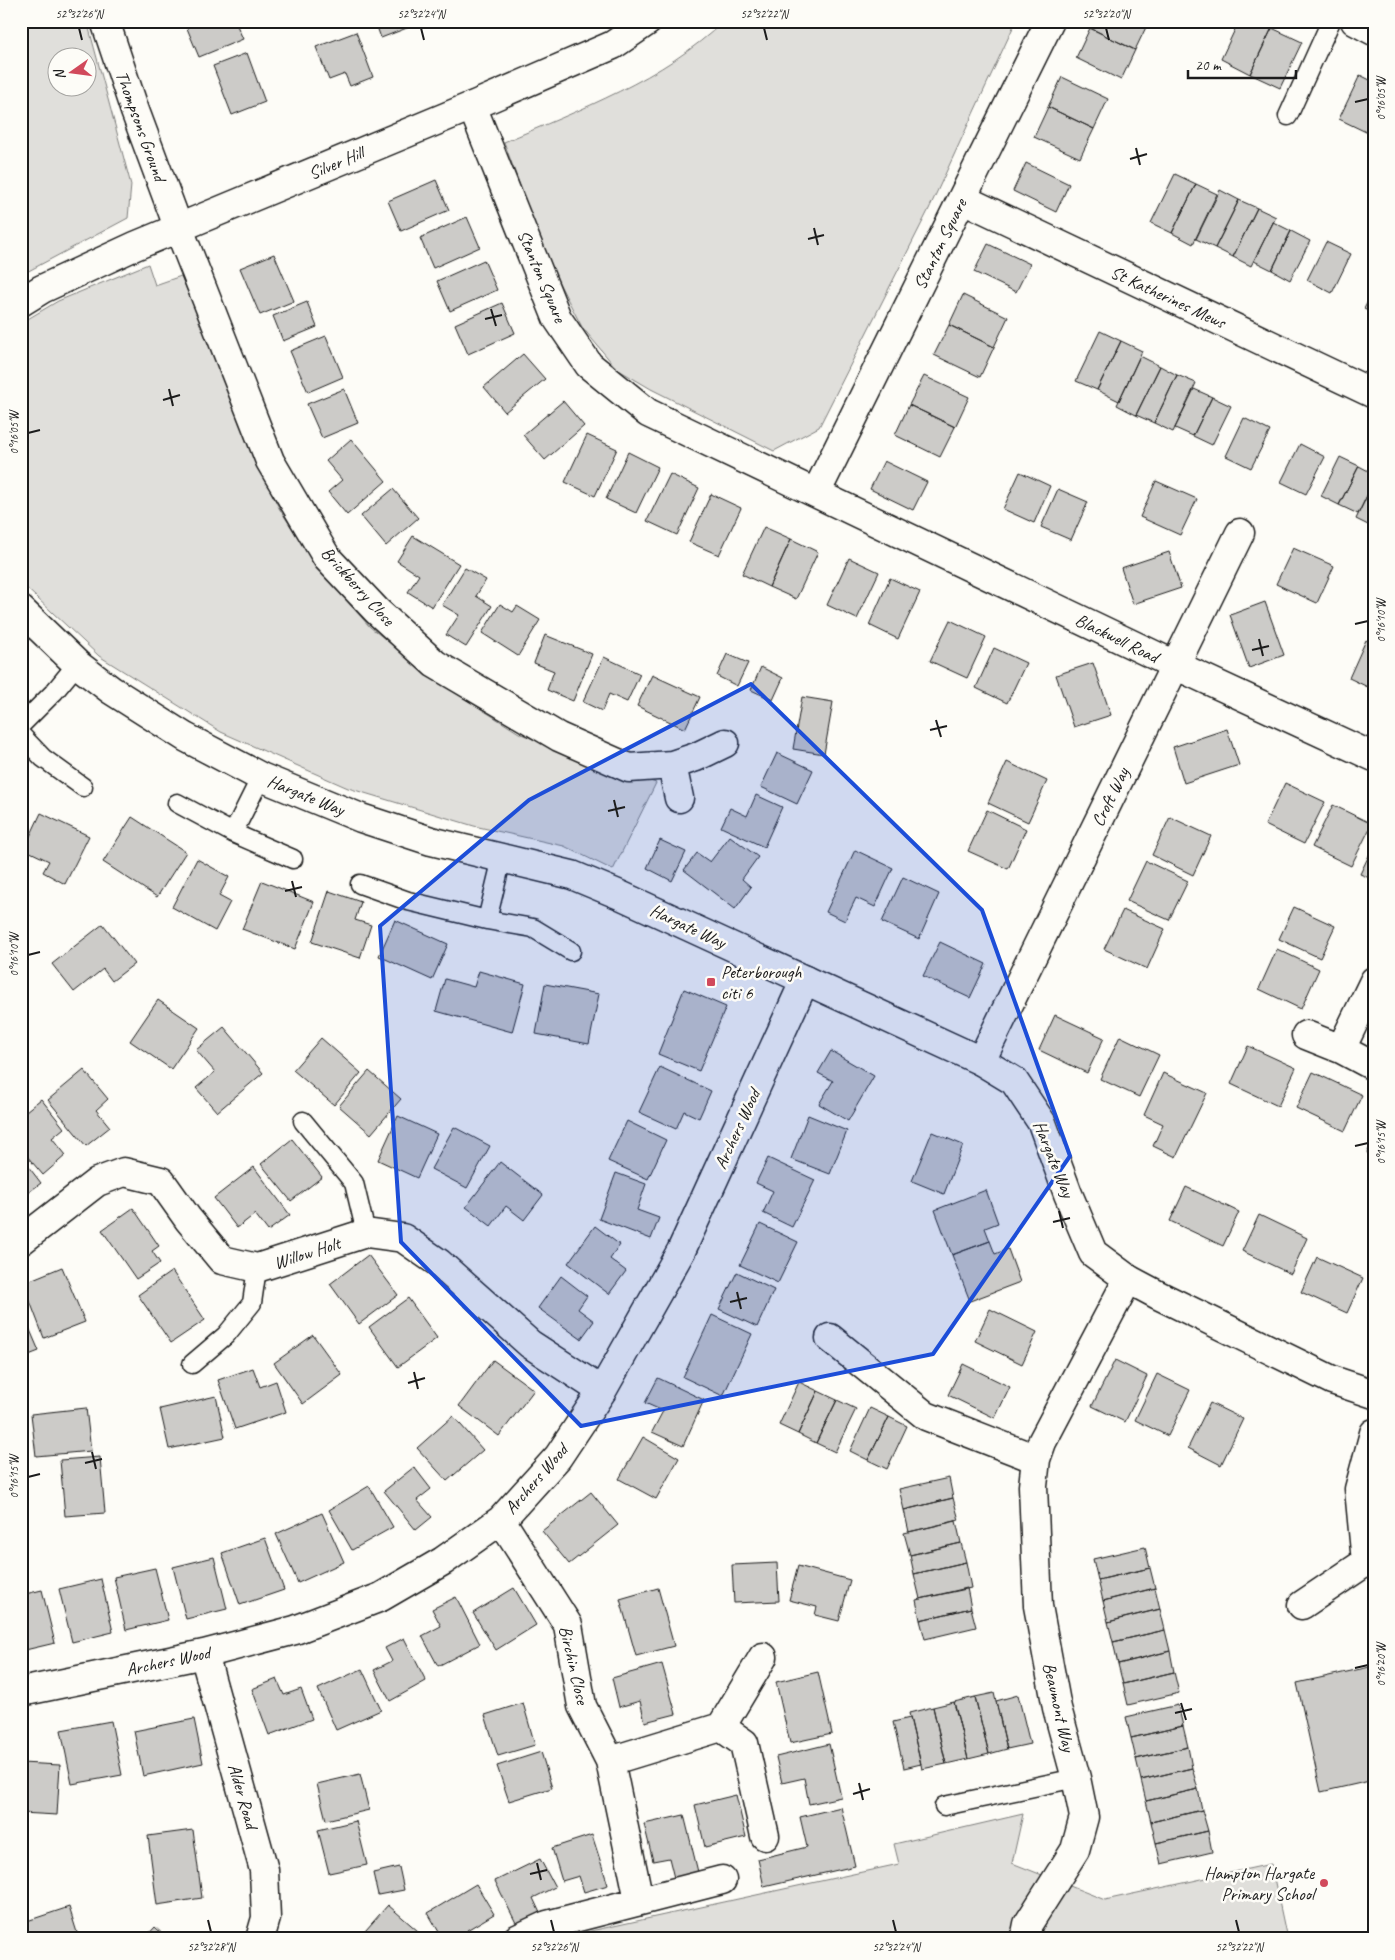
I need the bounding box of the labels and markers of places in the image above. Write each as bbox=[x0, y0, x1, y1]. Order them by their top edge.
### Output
place label: Peterborough citi 6 bbox=[721, 961, 802, 1004]
marker: Peterborough citi 6 bbox=[705, 976, 717, 988]
place label: Hampton Hargate Primary School bbox=[1204, 1862, 1317, 1905]
marker: Hampton Hargate Primary School bbox=[1318, 1877, 1330, 1889]

